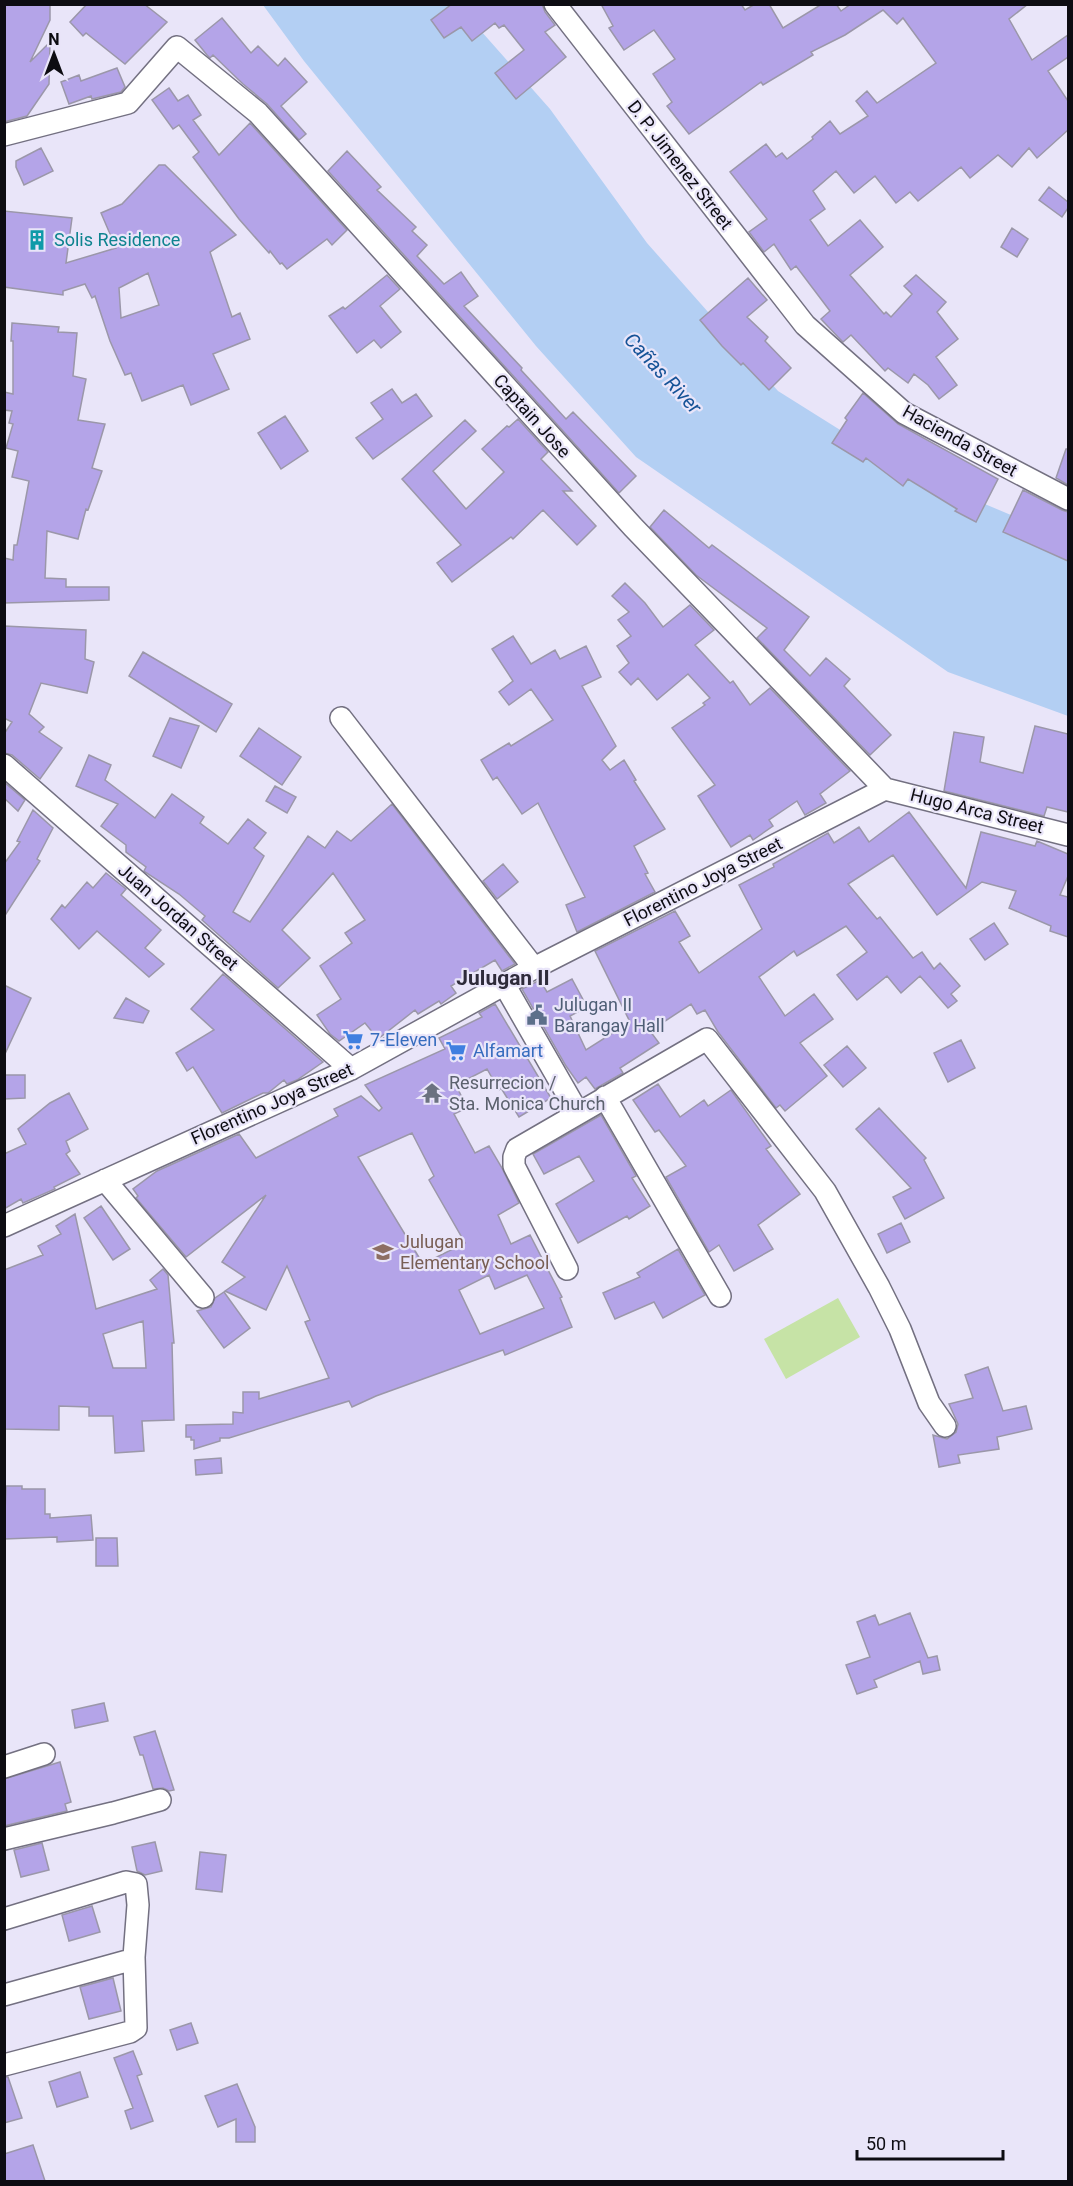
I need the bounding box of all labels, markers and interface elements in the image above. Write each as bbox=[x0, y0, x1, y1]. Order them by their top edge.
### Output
north arrow bbox=[24, 24, 84, 84]
text: N bbox=[48, 30, 60, 49]
street label: D. P. Jimenez Street bbox=[624, 96, 737, 233]
building icon: Solis Residence bbox=[25, 228, 49, 252]
place label: Solis Residence bbox=[54, 229, 180, 250]
water label: Cañas River bbox=[619, 327, 708, 420]
street label: Captain Jose bbox=[489, 370, 575, 462]
street label: Hacienda Street bbox=[899, 400, 1021, 481]
street label: Hugo Arca Street bbox=[908, 784, 1046, 837]
street label: Florentino Joya Street bbox=[620, 832, 786, 931]
street label: Juan Jordan Street bbox=[114, 859, 243, 974]
district label: Julugan II bbox=[456, 966, 550, 990]
place label: Julugan II Barangay Hall bbox=[554, 994, 665, 1036]
public building icon: Julugan II Barangay Hall bbox=[525, 1003, 549, 1027]
supermarket icon: 7-Eleven bbox=[341, 1028, 365, 1052]
place label: 7-Eleven bbox=[370, 1029, 437, 1050]
supermarket icon: Alfamart bbox=[444, 1039, 468, 1063]
place label: Alfamart bbox=[473, 1040, 543, 1061]
street label: Florentino Joya Street bbox=[188, 1058, 356, 1149]
place label: Resurrecion / Sta. Monica Church bbox=[449, 1072, 605, 1114]
temple icon: Resurrecion / Sta. Monica Church bbox=[420, 1081, 444, 1105]
place label: Julugan Elementary School bbox=[400, 1231, 549, 1273]
school or university icon: Julugan Elementary School bbox=[371, 1240, 395, 1264]
scale bar bbox=[857, 2123, 1002, 2161]
text: 50 m bbox=[866, 2133, 906, 2154]

